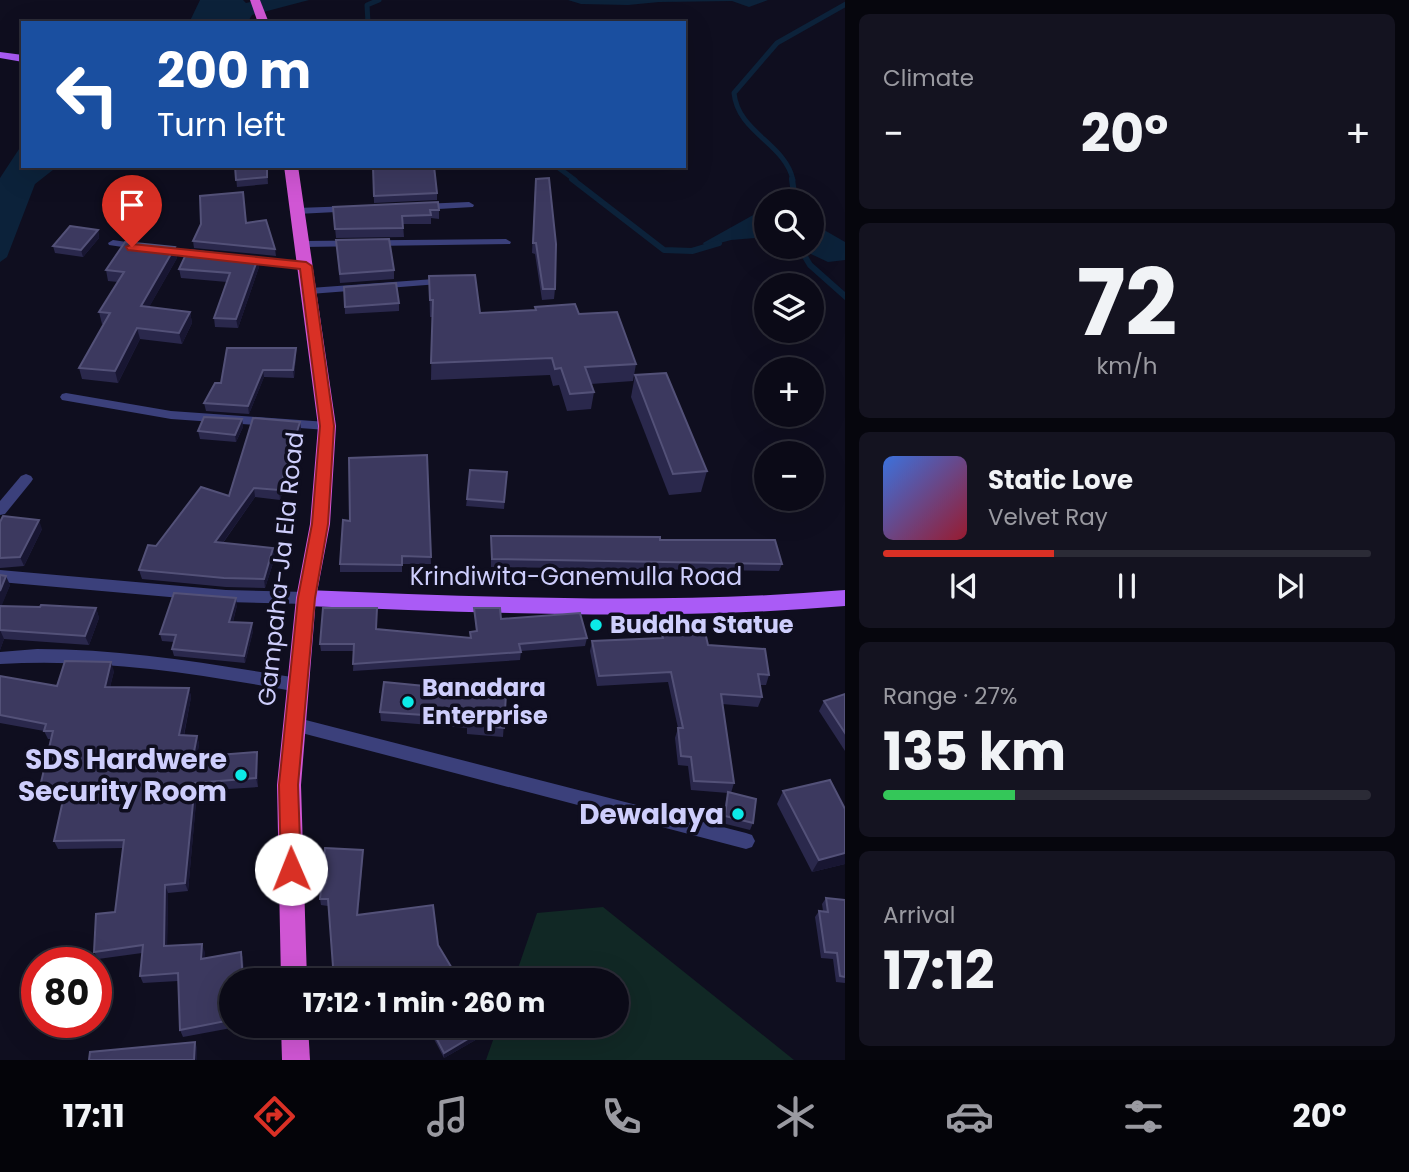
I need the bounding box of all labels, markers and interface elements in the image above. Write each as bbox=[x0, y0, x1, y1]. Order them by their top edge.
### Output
text: 200 m bbox=[157, 37, 311, 105]
icon: left bbox=[42, 49, 133, 140]
text: Climate bbox=[883, 62, 974, 94]
text: 20° bbox=[1081, 97, 1168, 170]
text: Turn left bbox=[157, 102, 286, 147]
text: − bbox=[883, 107, 904, 160]
text: + bbox=[1345, 107, 1371, 160]
pin bbox=[102, 175, 162, 247]
icon: arrive bbox=[113, 186, 151, 224]
map controls bbox=[754, 189, 824, 511]
button: search bbox=[754, 189, 824, 259]
text: 72 bbox=[1077, 239, 1177, 367]
button: layers bbox=[754, 273, 824, 343]
text: km/h bbox=[1096, 350, 1158, 382]
button: + bbox=[754, 357, 824, 427]
street label: Gampaha-Ja Ela Road bbox=[250, 430, 311, 708]
button: − bbox=[754, 441, 824, 511]
text: Static Love bbox=[988, 462, 1133, 498]
text: Velvet Ray bbox=[988, 501, 1108, 533]
street label: Krindiwita-Ganemulla Road bbox=[410, 560, 742, 593]
icon: previous bbox=[945, 567, 983, 605]
icon: pause bbox=[1108, 567, 1146, 605]
icon: next bbox=[1271, 567, 1309, 605]
place label: Buddha Statue bbox=[610, 608, 794, 641]
marker: Buddha Statue bbox=[588, 617, 604, 633]
place label: Banadara Enterprise bbox=[422, 671, 548, 732]
text: Range · 27% bbox=[883, 680, 1017, 712]
marker: Banadara Enterprise bbox=[400, 694, 416, 710]
text: 135 km bbox=[883, 715, 1066, 788]
place label: SDS Hardwere Security Room bbox=[18, 740, 227, 811]
marker: SDS Hardwere Security Room bbox=[233, 767, 249, 783]
place label: Dewalaya bbox=[579, 795, 724, 834]
marker: Dewalaya bbox=[730, 806, 746, 822]
position arrow bbox=[254, 832, 328, 906]
text: Arrival bbox=[883, 899, 955, 931]
text: 17:12 bbox=[883, 934, 994, 1007]
speed limit sign: 80 bbox=[21, 947, 112, 1038]
text: 17:12 · 1 min · 260 m bbox=[303, 985, 545, 1021]
icon: directions bbox=[250, 1092, 299, 1141]
icon: music bbox=[423, 1092, 472, 1141]
icon: phone bbox=[597, 1092, 646, 1141]
icon: climate bbox=[771, 1092, 820, 1141]
icon: car bbox=[945, 1092, 994, 1141]
icon: filters bbox=[1119, 1092, 1168, 1141]
text: 17:11 bbox=[62, 1093, 125, 1138]
text: 20° bbox=[1293, 1093, 1346, 1138]

